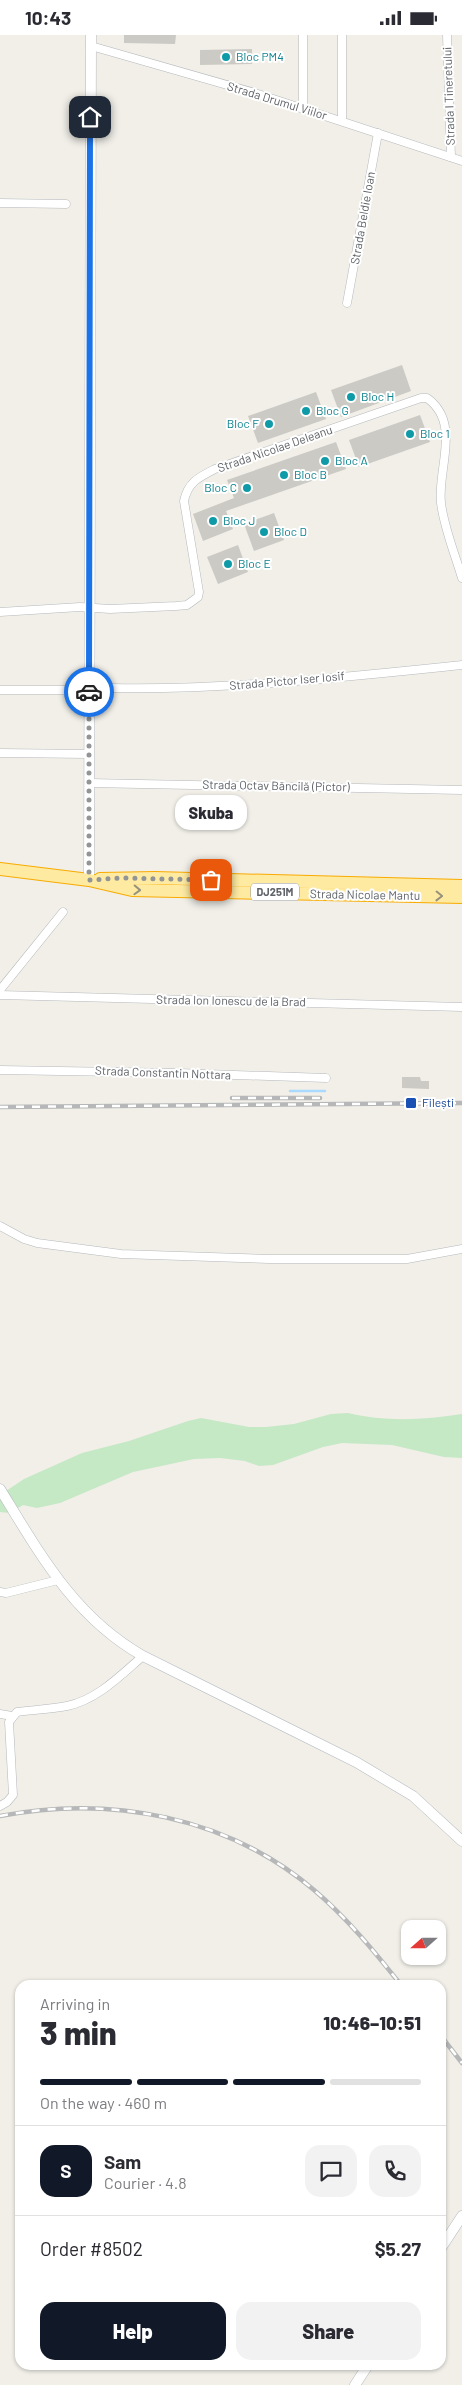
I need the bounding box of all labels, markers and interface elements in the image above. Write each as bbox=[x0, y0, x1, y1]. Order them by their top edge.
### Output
text: 10:43 bbox=[25, 6, 71, 29]
street label: Strada I Tineretului bbox=[439, 47, 457, 146]
place label: Bloc PM4 bbox=[236, 49, 284, 63]
marker: Bloc PM4 bbox=[220, 51, 232, 63]
street label: Strada Drumul Viilor bbox=[226, 78, 329, 122]
pin bbox=[69, 96, 111, 138]
icon: home bbox=[76, 103, 104, 131]
street label: Strada Beldie Ioan bbox=[347, 170, 377, 265]
place label: Bloc H bbox=[361, 389, 394, 403]
marker: Bloc H bbox=[345, 391, 357, 403]
place label: Bloc G bbox=[316, 403, 349, 417]
marker: Bloc G bbox=[300, 405, 312, 417]
place label: Bloc F bbox=[227, 416, 259, 430]
marker: Bloc F bbox=[263, 418, 275, 430]
street label: Strada Nicolae Deleanu bbox=[215, 422, 334, 474]
place label: Bloc 1 bbox=[420, 426, 450, 440]
marker: Bloc 1 bbox=[404, 428, 416, 440]
place label: Bloc A bbox=[335, 453, 368, 467]
marker: Bloc A bbox=[319, 455, 331, 467]
place label: Bloc B bbox=[294, 467, 327, 481]
marker: Bloc B bbox=[278, 469, 290, 481]
place label: Bloc C bbox=[204, 480, 237, 494]
marker: Bloc C bbox=[241, 482, 253, 494]
place label: Bloc J bbox=[223, 513, 255, 527]
marker: Bloc J bbox=[207, 515, 219, 527]
place label: Bloc D bbox=[274, 524, 307, 538]
marker: Bloc D bbox=[258, 526, 270, 538]
place label: Bloc E bbox=[238, 556, 271, 570]
marker: Bloc E bbox=[222, 558, 234, 570]
courier bbox=[64, 667, 114, 717]
street label: Strada Pictor Iser Iosif bbox=[229, 668, 345, 692]
icon: car bbox=[75, 678, 103, 706]
street label: Strada Octav Băncilă (Pictor) bbox=[202, 777, 351, 793]
callout: Skuba bbox=[175, 795, 247, 830]
text: Skuba bbox=[189, 803, 233, 822]
pin bbox=[190, 859, 232, 901]
icon: bag bbox=[197, 866, 225, 894]
one-way arrow bbox=[133, 884, 141, 895]
road number: DJ251M bbox=[251, 884, 299, 901]
street label: Strada Nicolae Mantu bbox=[310, 886, 420, 902]
one-way arrow bbox=[436, 891, 444, 902]
street label: Strada Ion Ionescu de la Brad bbox=[156, 992, 306, 1008]
street label: Strada Constantin Nottara bbox=[95, 1063, 231, 1081]
place label: Filești bbox=[422, 1095, 454, 1109]
marker: Filești bbox=[404, 1096, 418, 1110]
north arrow bbox=[401, 1920, 446, 1965]
map controls bbox=[401, 1920, 446, 1965]
text: Arriving in bbox=[40, 1994, 110, 2013]
text: 10:46–10:51 bbox=[323, 2011, 421, 2034]
text: 3 min bbox=[40, 2013, 117, 2051]
text: On the way · 460 m bbox=[40, 2093, 167, 2112]
button: chat bbox=[305, 2145, 357, 2197]
button: phone bbox=[369, 2145, 421, 2197]
text: Sam bbox=[104, 2150, 141, 2173]
text: S bbox=[60, 2159, 72, 2182]
text: Courier · 4.8 bbox=[104, 2173, 187, 2192]
text: Order #8502 bbox=[40, 2237, 143, 2260]
text: $5.27 bbox=[375, 2237, 421, 2260]
button: Help bbox=[40, 2302, 226, 2360]
button: Share bbox=[236, 2302, 421, 2360]

